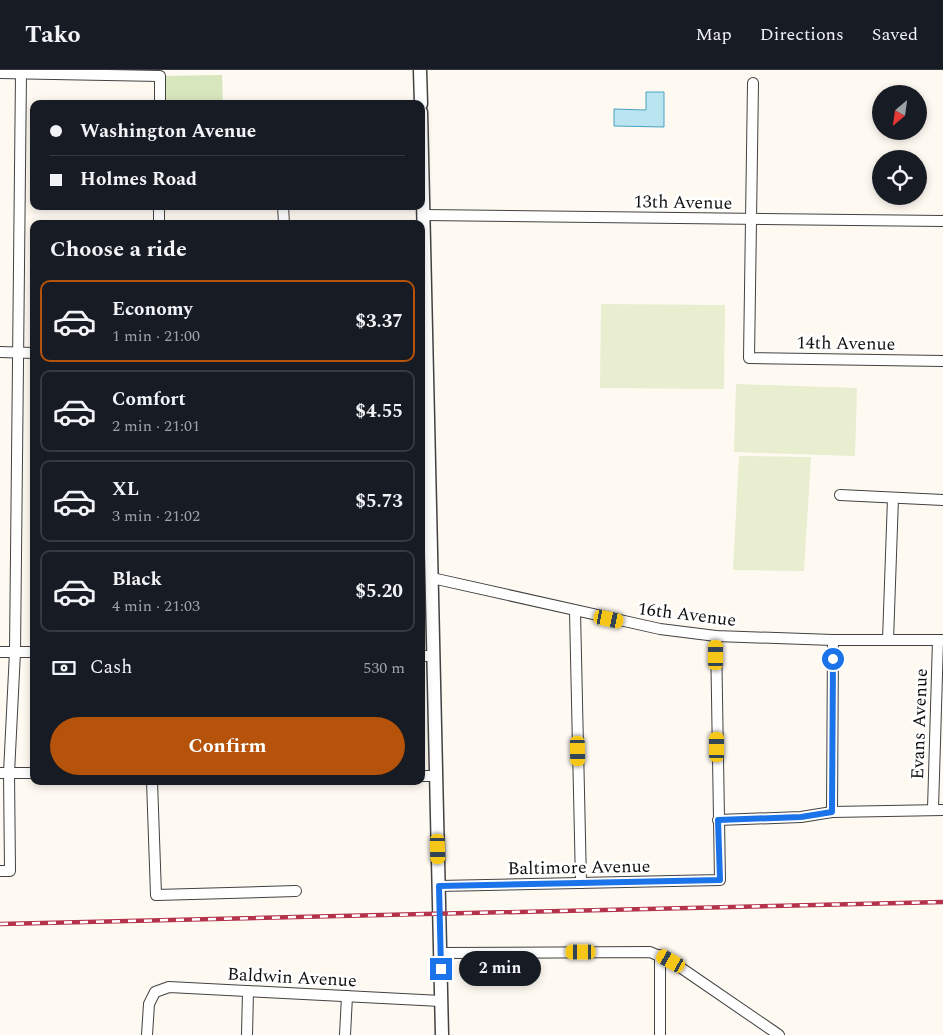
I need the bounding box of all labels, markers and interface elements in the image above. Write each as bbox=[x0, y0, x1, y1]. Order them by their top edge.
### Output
text: Tako bbox=[25, 17, 81, 53]
text: Map bbox=[696, 21, 732, 48]
text: Directions bbox=[760, 21, 844, 48]
text: Saved bbox=[872, 21, 918, 48]
north arrow bbox=[872, 85, 928, 140]
map controls bbox=[872, 85, 927, 205]
text: Washington Avenue bbox=[80, 117, 256, 146]
button: locate bbox=[872, 150, 927, 205]
text: Holmes Road bbox=[80, 165, 197, 194]
street label: 13th Avenue bbox=[633, 188, 733, 217]
text: Choose a ride bbox=[50, 233, 187, 266]
text: Economy bbox=[112, 295, 193, 324]
icon: car bbox=[52, 299, 97, 344]
text: $3.37 bbox=[355, 307, 403, 336]
text: 1 min · 21:00 bbox=[112, 324, 200, 348]
street label: 14th Avenue bbox=[796, 329, 896, 358]
text: Comfort bbox=[112, 385, 186, 414]
icon: car bbox=[52, 389, 97, 434]
text: $4.55 bbox=[355, 397, 403, 426]
text: 2 min · 21:01 bbox=[112, 414, 200, 438]
text: XL bbox=[112, 475, 139, 504]
icon: car bbox=[52, 479, 97, 524]
text: $5.73 bbox=[355, 487, 403, 516]
text: 3 min · 21:02 bbox=[112, 504, 200, 528]
text: Black bbox=[112, 565, 162, 594]
icon: car bbox=[52, 569, 97, 614]
text: $5.20 bbox=[355, 577, 403, 606]
text: 4 min · 21:03 bbox=[112, 594, 200, 618]
street label: 16th Avenue bbox=[636, 595, 738, 634]
car bbox=[592, 609, 625, 629]
car bbox=[708, 640, 723, 670]
route start bbox=[822, 648, 844, 670]
text: Cash bbox=[90, 653, 132, 682]
icon: cash bbox=[50, 654, 78, 682]
text: 530 m bbox=[363, 656, 405, 680]
street label: Evans Avenue bbox=[904, 668, 935, 780]
button: Confirm bbox=[50, 717, 405, 775]
car bbox=[709, 732, 724, 762]
car bbox=[570, 736, 585, 766]
car bbox=[429, 834, 446, 864]
street label: Baltimore Avenue bbox=[507, 853, 651, 882]
car bbox=[566, 945, 596, 960]
car bbox=[654, 947, 687, 975]
callout: 2 min bbox=[458, 952, 541, 986]
text: 2 min bbox=[479, 956, 521, 980]
route end bbox=[430, 958, 452, 980]
street label: Baldwin Avenue bbox=[227, 961, 357, 994]

